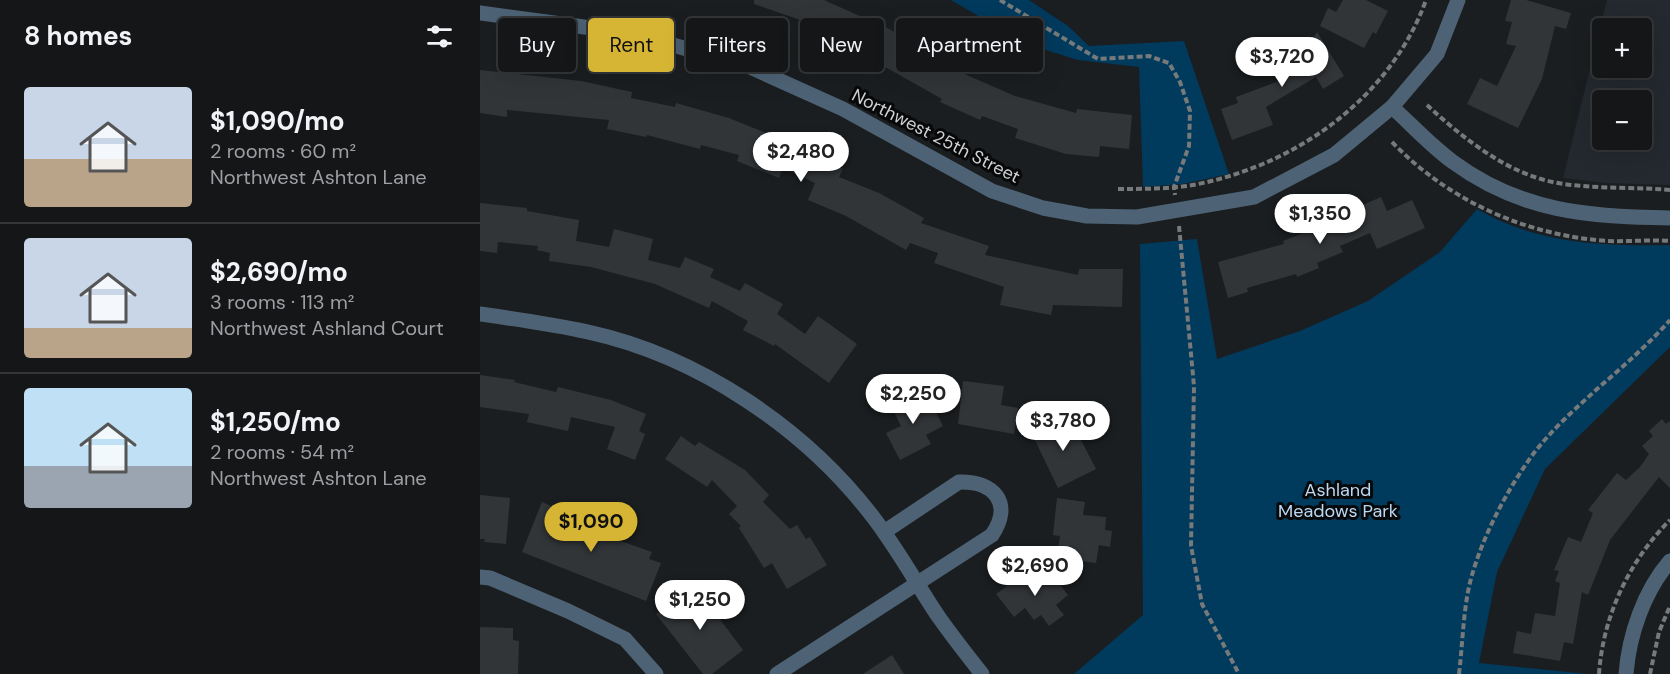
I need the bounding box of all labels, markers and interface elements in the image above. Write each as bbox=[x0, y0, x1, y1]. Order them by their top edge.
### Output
chip: Buy bbox=[498, 18, 576, 72]
chip: Rent bbox=[588, 18, 674, 72]
chip: Filters bbox=[686, 18, 788, 72]
chip: New bbox=[800, 18, 884, 72]
chip: Apartment bbox=[896, 18, 1043, 72]
map controls bbox=[1592, 18, 1652, 150]
button: + bbox=[1592, 18, 1652, 78]
text: 8 homes bbox=[24, 19, 132, 53]
icon: filters bbox=[423, 20, 456, 53]
pin: $3,720 bbox=[1233, 37, 1331, 88]
text: $3,720 bbox=[1249, 43, 1315, 69]
street label: Northwest 25th Street bbox=[848, 83, 1024, 189]
button: − bbox=[1592, 90, 1652, 150]
text: $1,090/mo bbox=[210, 104, 345, 138]
icon: home bbox=[72, 111, 144, 183]
pin: $2,480 bbox=[752, 132, 850, 183]
text: 2 rooms · 60 m² bbox=[210, 138, 356, 164]
text: $2,480 bbox=[767, 138, 835, 164]
text: Northwest Ashton Lane bbox=[210, 164, 427, 190]
pin: $1,350 bbox=[1271, 194, 1369, 245]
text: $1,350 bbox=[1289, 200, 1351, 226]
text: $2,690/mo bbox=[210, 255, 348, 289]
icon: home bbox=[72, 262, 144, 334]
text: 3 rooms · 113 m² bbox=[210, 289, 354, 315]
text: Northwest Ashland Court bbox=[210, 315, 444, 341]
pin: $2,250 bbox=[864, 374, 962, 425]
text: $2,250 bbox=[880, 380, 946, 406]
pin: $3,780 bbox=[1014, 401, 1112, 452]
text: $1,250/mo bbox=[210, 405, 341, 439]
text: $3,780 bbox=[1030, 407, 1096, 433]
icon: home bbox=[72, 412, 144, 484]
text: 2 rooms · 54 m² bbox=[210, 439, 354, 465]
text: Northwest Ashton Lane bbox=[210, 465, 427, 491]
park label: Ashland Meadows Park bbox=[1278, 478, 1398, 523]
pin: $1,090 bbox=[542, 502, 640, 553]
text: $1,090 bbox=[558, 508, 624, 534]
pin: $2,690 bbox=[986, 546, 1084, 597]
text: $2,690 bbox=[1001, 552, 1069, 578]
pin: $1,250 bbox=[651, 580, 749, 631]
text: $1,250 bbox=[669, 586, 731, 612]

